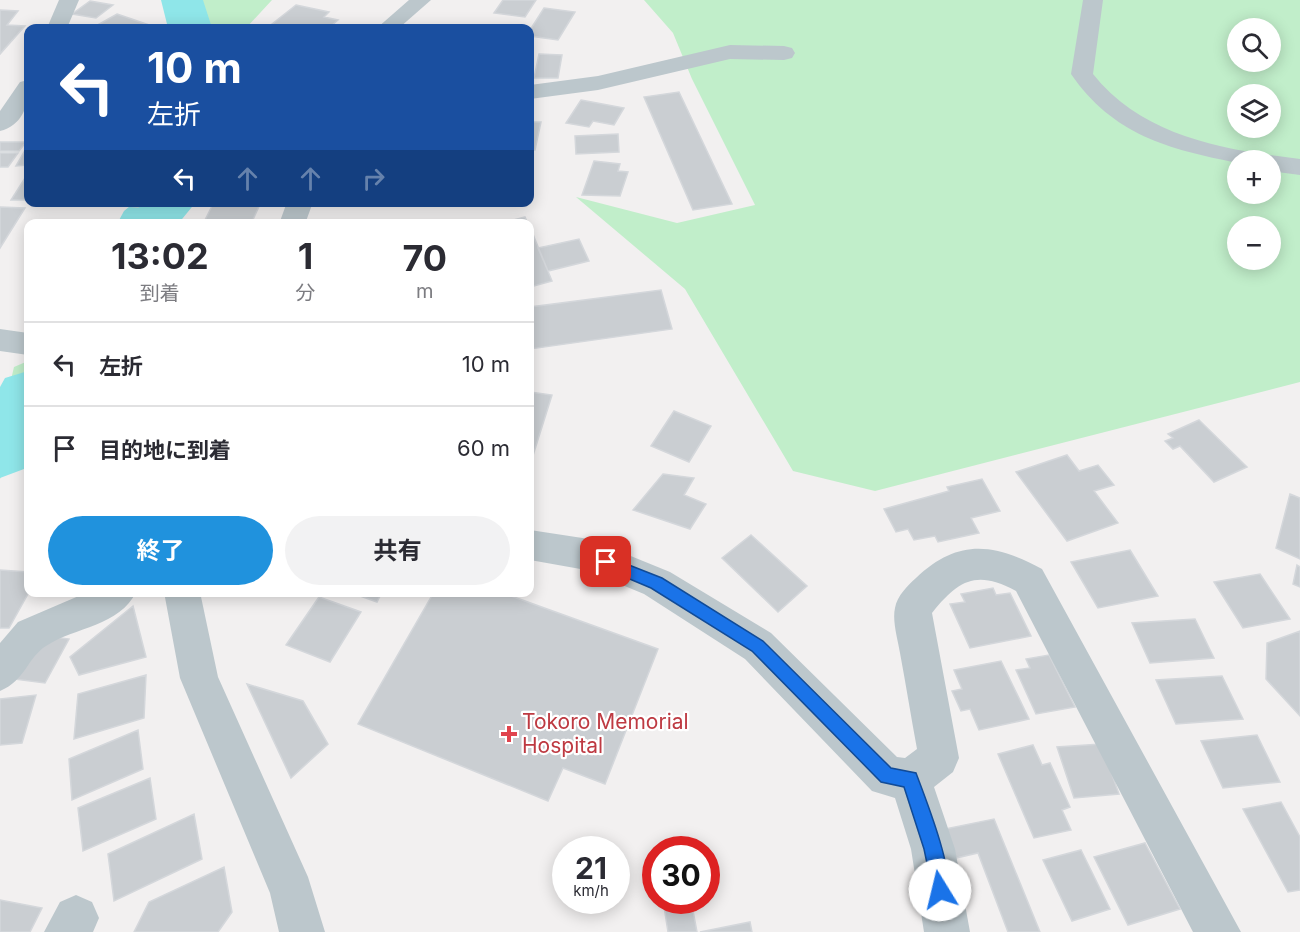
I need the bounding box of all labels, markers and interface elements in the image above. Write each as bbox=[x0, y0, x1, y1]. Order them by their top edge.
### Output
map controls bbox=[1227, 18, 1281, 270]
button: search bbox=[1227, 18, 1281, 72]
text: 10 m bbox=[147, 42, 242, 93]
icon: left bbox=[48, 48, 126, 126]
button: layers bbox=[1227, 84, 1281, 138]
text: 左折 bbox=[147, 98, 201, 131]
button: + bbox=[1227, 150, 1281, 204]
icon: left bbox=[168, 162, 201, 195]
icon: ahead bbox=[231, 162, 264, 195]
icon: ahead bbox=[294, 162, 327, 195]
icon: right bbox=[357, 162, 390, 195]
button: − bbox=[1227, 216, 1281, 270]
text: 13:02 bbox=[111, 234, 209, 278]
text: 1 bbox=[298, 234, 313, 278]
text: 70 bbox=[402, 236, 447, 280]
text: m bbox=[416, 279, 434, 303]
text: 到着 bbox=[140, 281, 180, 305]
text: 分 bbox=[296, 281, 316, 305]
icon: left bbox=[48, 348, 81, 381]
text: 10 m bbox=[462, 351, 510, 377]
text: 左折 bbox=[99, 353, 143, 379]
icon: arrive bbox=[48, 432, 81, 465]
text: 60 m bbox=[457, 435, 510, 461]
text: 目的地に到着 bbox=[99, 437, 231, 463]
button: 終了 bbox=[48, 516, 273, 585]
button: 共有 bbox=[285, 516, 510, 585]
pin bbox=[580, 536, 631, 587]
icon: arrive bbox=[589, 545, 622, 578]
place label: Tokoro Memorial Hospital bbox=[522, 709, 689, 758]
marker: Tokoro Memorial Hospital bbox=[500, 725, 518, 743]
speed limit sign: 30 bbox=[642, 836, 720, 914]
text: 21 bbox=[575, 850, 607, 886]
position arrow bbox=[908, 858, 972, 922]
text: km/h bbox=[573, 881, 609, 900]

